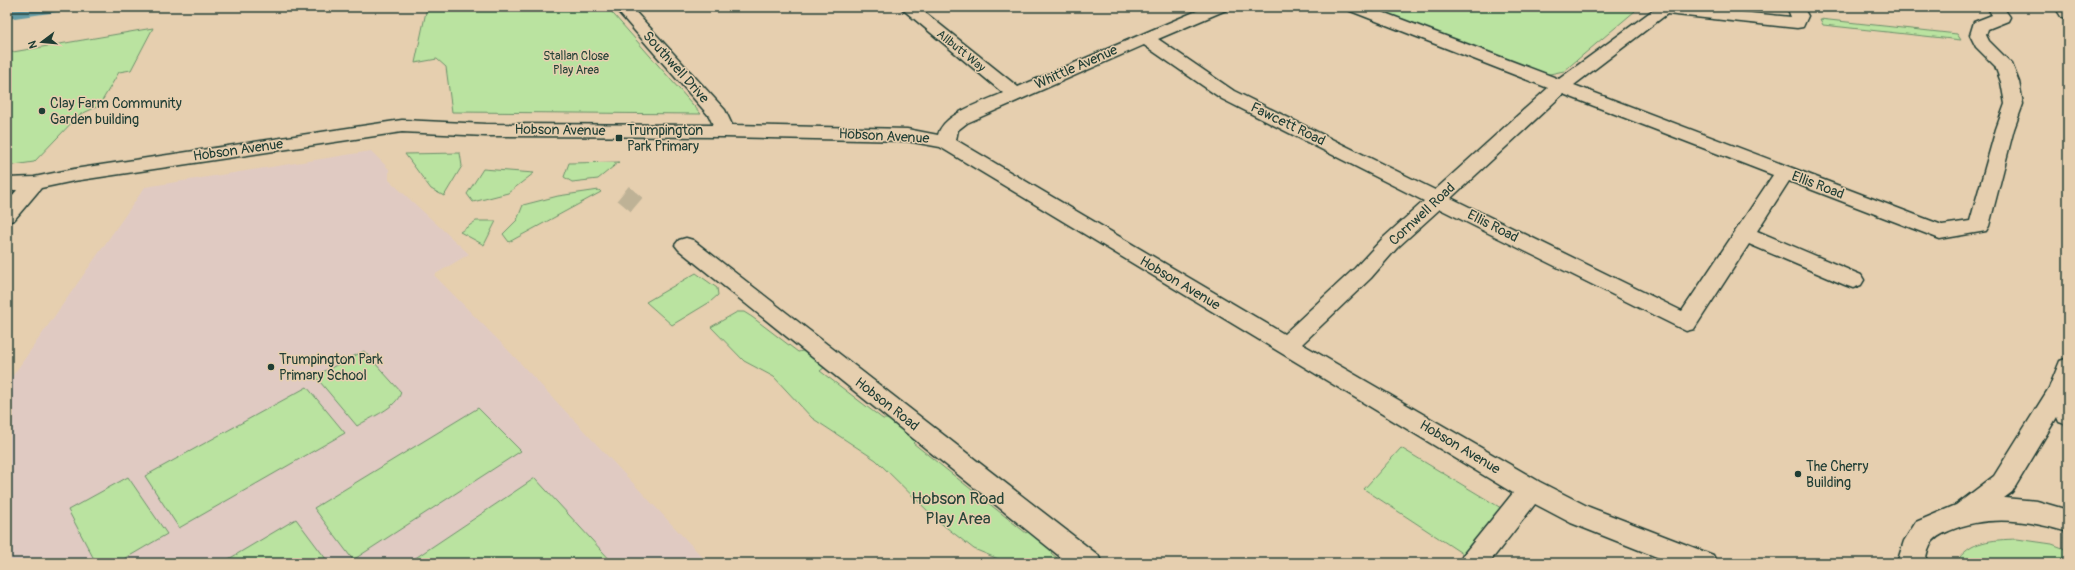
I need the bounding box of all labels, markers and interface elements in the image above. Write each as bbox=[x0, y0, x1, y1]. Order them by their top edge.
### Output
north arrow bbox=[22, 22, 62, 62]
street label: Allbutt Way bbox=[933, 27, 989, 75]
street label: Southwell Drive bbox=[639, 28, 713, 107]
text: N bbox=[25, 39, 40, 50]
street label: Whittle Avenue bbox=[1032, 41, 1120, 93]
park label: Stallan Close Play Area bbox=[543, 49, 609, 78]
place label: Clay Farm Community Garden building bbox=[50, 95, 182, 128]
street label: Fawcett Road bbox=[1248, 99, 1328, 149]
marker: Clay Farm Community Garden building bbox=[37, 106, 47, 116]
street label: Hobson Avenue bbox=[514, 121, 606, 139]
place label: Trumpington Park Primary bbox=[627, 122, 703, 155]
street label: Hobson Avenue bbox=[838, 125, 930, 147]
marker: Trumpington Park Primary bbox=[614, 133, 624, 143]
street label: Hobson Avenue bbox=[192, 135, 284, 165]
street label: Ellis Road bbox=[1789, 167, 1847, 203]
street label: Cornwell Road bbox=[1385, 179, 1459, 249]
street label: Ellis Road bbox=[1465, 206, 1521, 246]
street label: Hobson Avenue bbox=[1137, 252, 1223, 314]
place label: Trumpington Park Primary School bbox=[279, 351, 383, 384]
marker: Trumpington Park Primary School bbox=[266, 362, 276, 372]
street label: Hobson Road bbox=[851, 374, 923, 434]
street label: Hobson Avenue bbox=[1417, 416, 1503, 478]
place label: The Cherry Building bbox=[1806, 458, 1868, 491]
marker: The Cherry Building bbox=[1793, 469, 1803, 479]
park label: Hobson Road Play Area bbox=[911, 488, 1005, 529]

